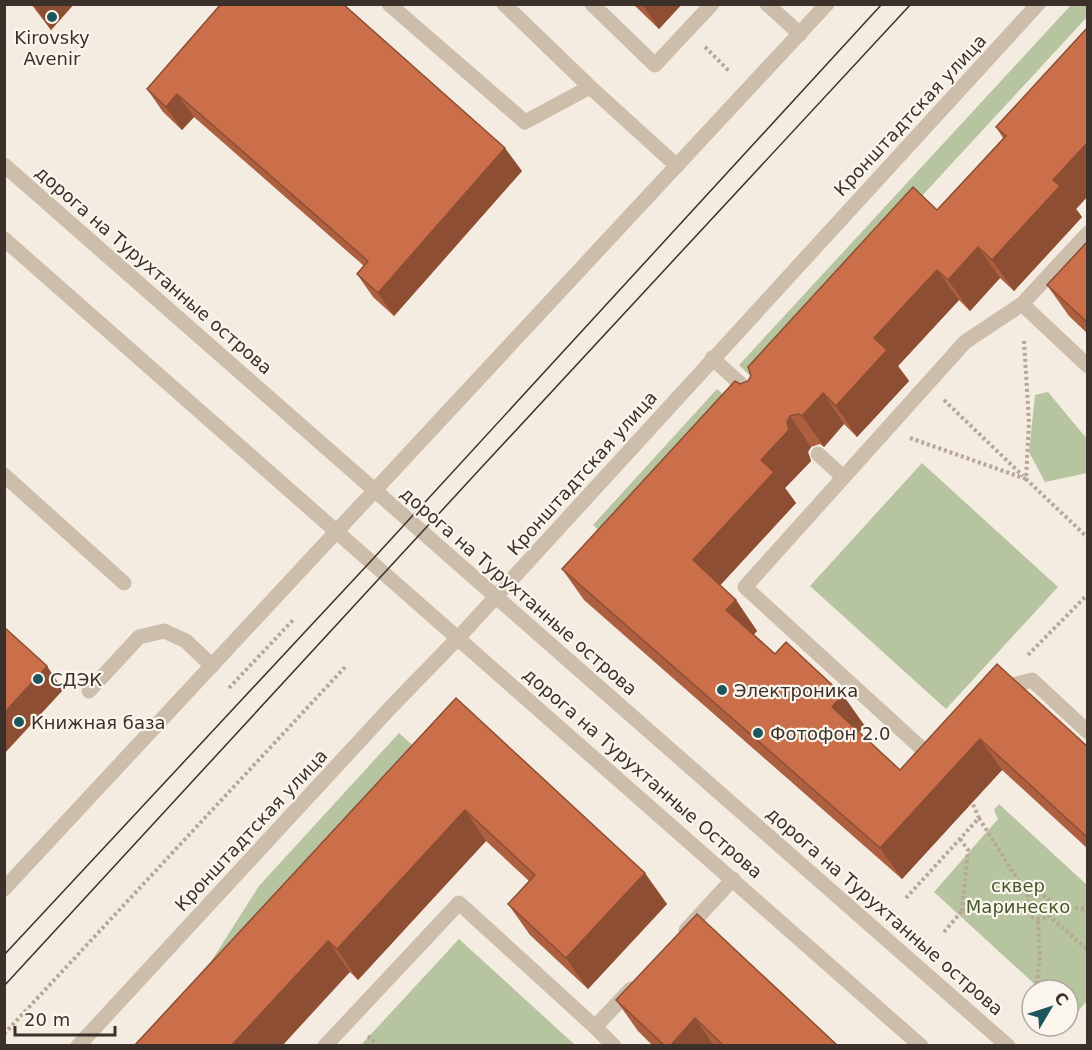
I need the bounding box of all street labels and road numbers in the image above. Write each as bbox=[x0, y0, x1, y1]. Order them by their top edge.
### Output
street label: Кронштадтская улица bbox=[830, 30, 990, 200]
street label: дорога на Турухтанные острова bbox=[31, 162, 277, 378]
street label: Кронштадтская улица bbox=[503, 387, 661, 559]
street label: дорога на Турухтанные острова bbox=[396, 483, 642, 699]
street label: дорога на Турухтанные Острова bbox=[519, 663, 767, 883]
street label: Кронштадтская улица bbox=[171, 745, 331, 915]
street label: дорога на Турухтанные острова bbox=[762, 803, 1008, 1019]

